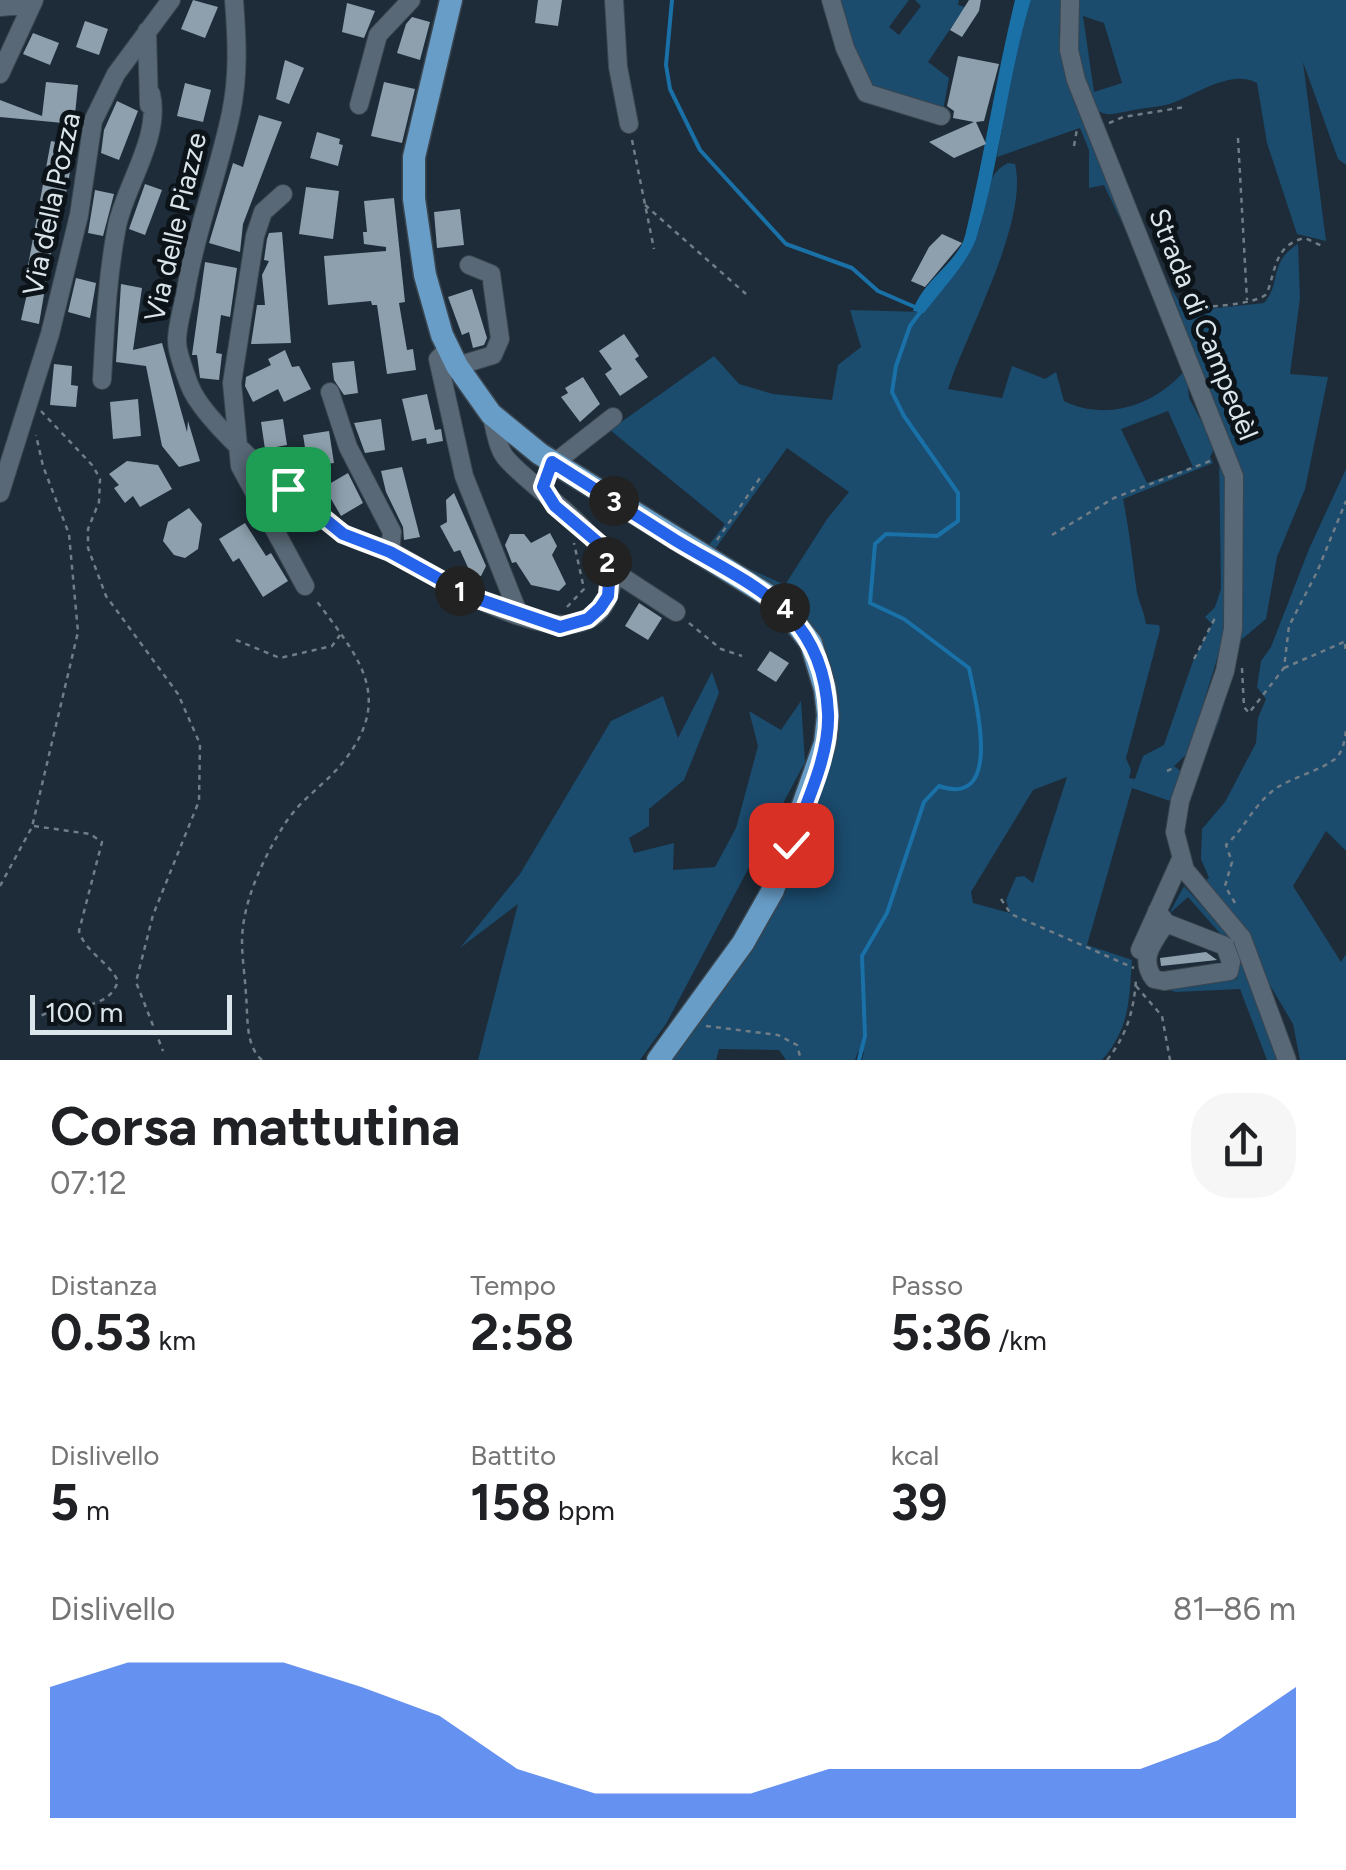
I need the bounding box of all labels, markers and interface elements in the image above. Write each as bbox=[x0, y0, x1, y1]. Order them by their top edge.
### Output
street label: Via della Pozza bbox=[15, 109, 87, 299]
street label: Via delle Piazze bbox=[137, 129, 213, 325]
street label: Strada di Campedèl bbox=[1142, 203, 1266, 445]
pin bbox=[246, 447, 331, 532]
icon: arrive bbox=[261, 462, 316, 517]
pin: 3 bbox=[589, 476, 639, 526]
text: 3 bbox=[606, 484, 622, 518]
pin: 2 bbox=[582, 537, 632, 587]
text: 2 bbox=[599, 545, 615, 579]
pin: 1 bbox=[435, 566, 485, 616]
text: 1 bbox=[454, 574, 466, 608]
pin: 4 bbox=[760, 583, 810, 633]
text: 4 bbox=[776, 591, 794, 625]
pin bbox=[749, 803, 834, 888]
icon: check bbox=[764, 818, 819, 873]
scale bar bbox=[30, 990, 232, 1034]
text: 100 m bbox=[45, 995, 123, 1029]
text: Corsa mattutina bbox=[50, 1093, 461, 1159]
button: share bbox=[1191, 1093, 1296, 1198]
text: 07:12 bbox=[50, 1164, 127, 1202]
text: Distanza bbox=[50, 1268, 157, 1302]
text: Tempo bbox=[470, 1268, 556, 1302]
text: Passo bbox=[891, 1268, 963, 1302]
text: 0.53 bbox=[50, 1302, 152, 1363]
text: 2:58 bbox=[470, 1302, 574, 1363]
text: 5:36 bbox=[891, 1302, 992, 1363]
text: km bbox=[152, 1323, 196, 1357]
text: /km bbox=[992, 1323, 1047, 1357]
text: Dislivello bbox=[50, 1438, 160, 1472]
text: Battito bbox=[470, 1438, 556, 1472]
text: kcal bbox=[891, 1438, 940, 1472]
text: 5 bbox=[50, 1472, 79, 1533]
text: 158 bbox=[470, 1472, 551, 1533]
text: 39 bbox=[891, 1472, 947, 1533]
text: m bbox=[79, 1493, 110, 1527]
text: bpm bbox=[551, 1493, 615, 1527]
text: Dislivello bbox=[50, 1590, 175, 1628]
text: 81–86 m bbox=[1173, 1590, 1296, 1628]

